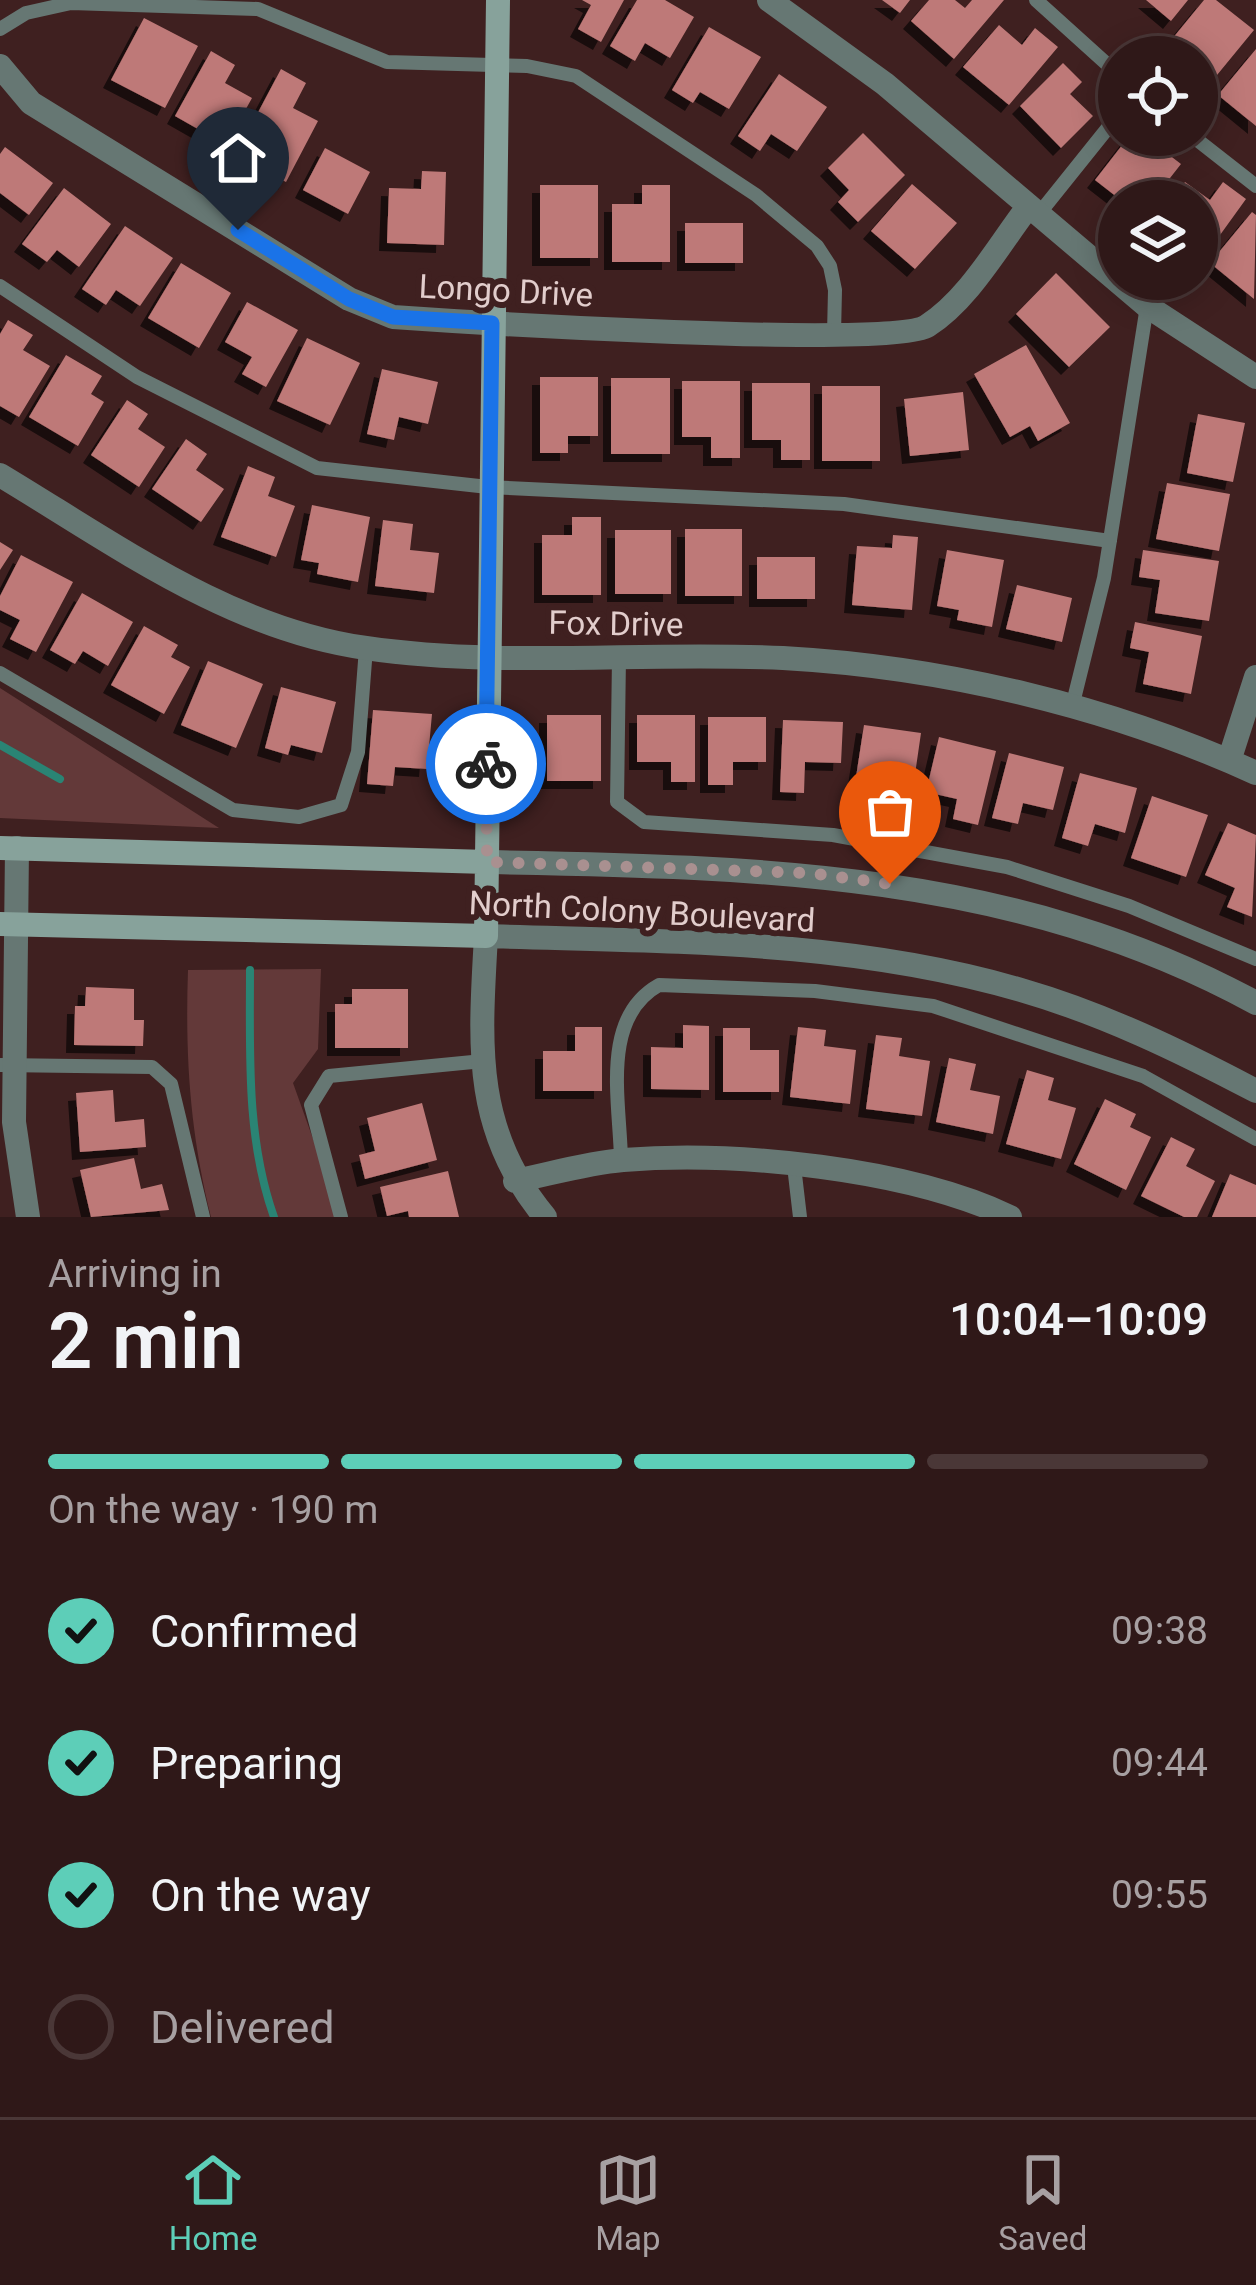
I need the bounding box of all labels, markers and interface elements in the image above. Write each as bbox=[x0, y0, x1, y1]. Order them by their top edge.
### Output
map controls bbox=[1098, 36, 1218, 300]
button: locate bbox=[1098, 36, 1218, 156]
pin bbox=[187, 107, 289, 230]
icon: home bbox=[205, 125, 271, 191]
button: layers bbox=[1098, 180, 1218, 300]
street label: Longo Drive bbox=[418, 266, 594, 315]
street label: Fox Drive bbox=[548, 603, 684, 644]
courier bbox=[426, 704, 546, 824]
icon: bike bbox=[453, 731, 519, 797]
pin bbox=[839, 761, 941, 884]
icon: bag bbox=[857, 779, 923, 845]
street label: North Colony Boulevard bbox=[468, 883, 816, 940]
text: Arriving in bbox=[48, 1251, 222, 1297]
text: 10:04–10:09 bbox=[949, 1293, 1208, 1346]
text: 2 min bbox=[48, 1296, 244, 1387]
text: On the way · 190 m bbox=[48, 1487, 379, 1533]
icon: check bbox=[48, 1598, 114, 1664]
text: Confirmed bbox=[150, 1605, 359, 1658]
text: 09:38 bbox=[1111, 1608, 1208, 1654]
icon: check bbox=[48, 1730, 114, 1796]
text: Preparing bbox=[150, 1737, 343, 1790]
text: 09:44 bbox=[1111, 1740, 1208, 1786]
icon: check bbox=[48, 1862, 114, 1928]
text: On the way bbox=[150, 1869, 371, 1922]
text: 09:55 bbox=[1111, 1872, 1208, 1918]
text: Delivered bbox=[150, 2001, 335, 2054]
tab: Home bbox=[169, 2147, 257, 2258]
tab: Map bbox=[595, 2147, 661, 2258]
tab: Saved bbox=[998, 2147, 1087, 2258]

